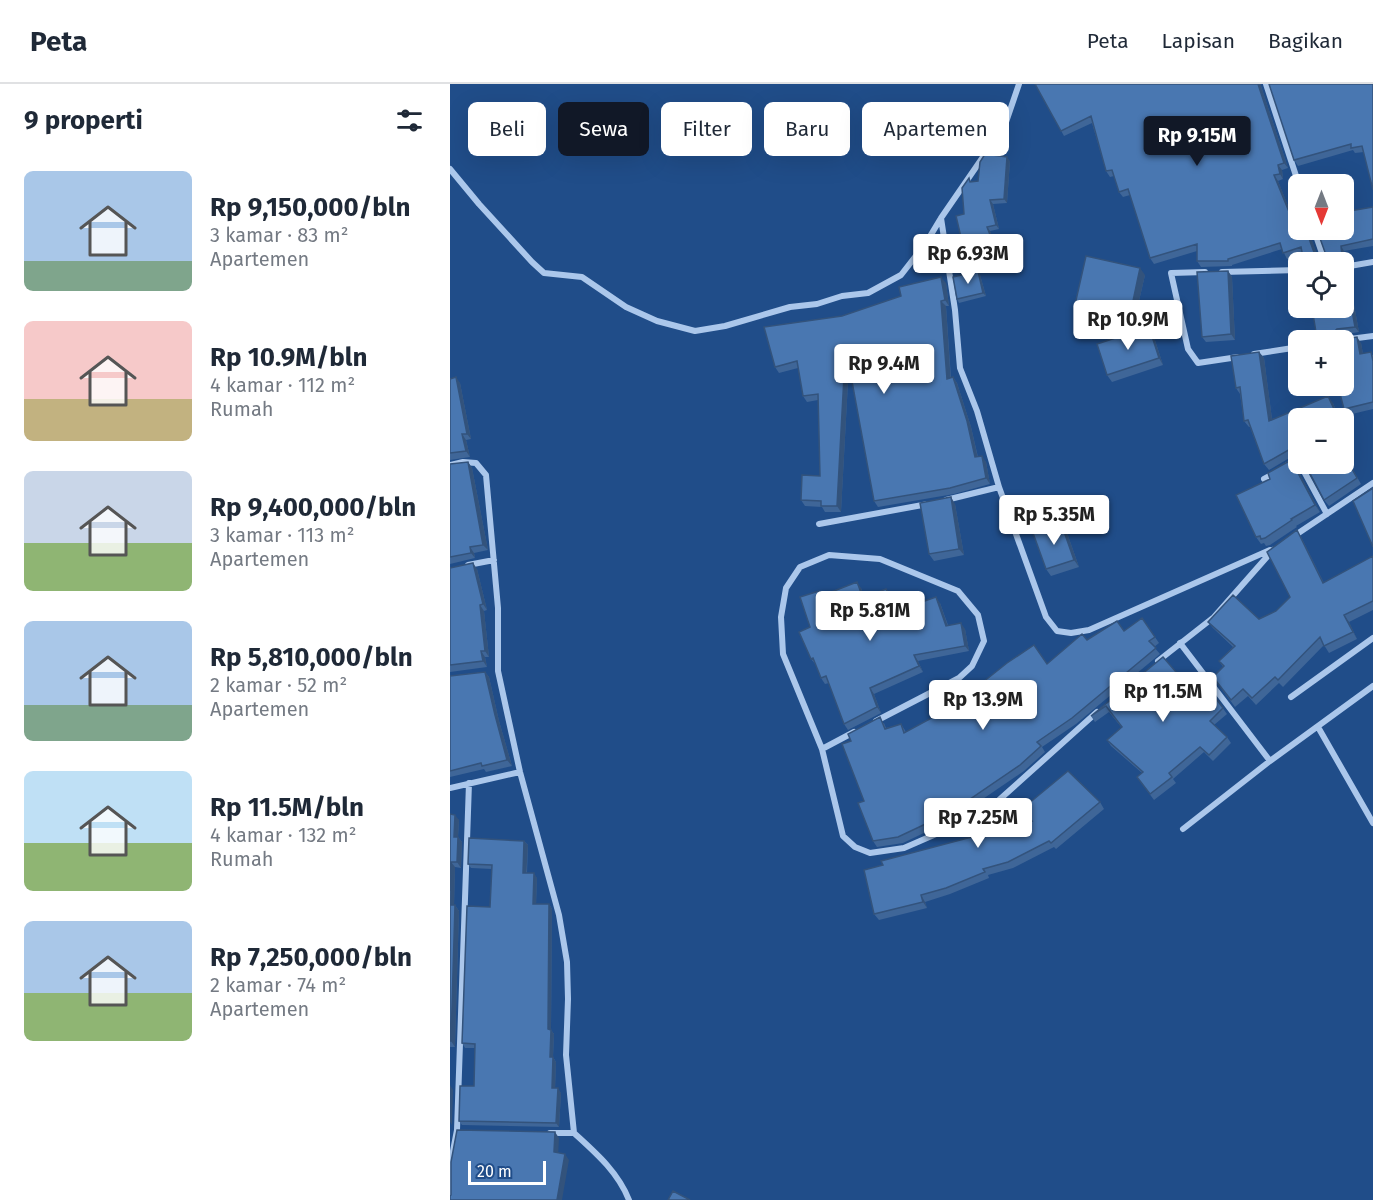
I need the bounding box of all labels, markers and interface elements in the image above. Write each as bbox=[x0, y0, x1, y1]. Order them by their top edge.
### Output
text: Peta bbox=[30, 25, 87, 58]
text: Peta bbox=[1087, 28, 1129, 54]
text: Lapisan bbox=[1162, 28, 1235, 54]
text: Bagikan bbox=[1268, 28, 1343, 54]
chip: Beli bbox=[468, 102, 546, 156]
chip: Sewa bbox=[558, 102, 649, 156]
chip: Filter bbox=[661, 102, 752, 156]
chip: Baru bbox=[764, 102, 850, 156]
chip: Apartemen bbox=[862, 102, 1009, 156]
icon: filters bbox=[393, 104, 426, 137]
text: 9 properti bbox=[24, 105, 143, 136]
pin: Rp 9.15M bbox=[1135, 116, 1259, 167]
text: Rp 9.15M bbox=[1158, 123, 1236, 147]
north arrow bbox=[1288, 174, 1354, 240]
map controls bbox=[1288, 174, 1354, 474]
text: Rp 9,150,000/bln bbox=[210, 192, 410, 223]
icon: home bbox=[72, 195, 144, 267]
text: 3 kamar · 83 m² bbox=[210, 223, 349, 247]
pin: Rp 6.93M bbox=[906, 234, 1030, 285]
text: Rp 6.93M bbox=[927, 241, 1009, 265]
text: Apartemen bbox=[210, 247, 309, 271]
button: locate bbox=[1288, 252, 1354, 318]
pin: Rp 10.9M bbox=[1066, 300, 1190, 351]
text: Rp 10.9M bbox=[1087, 307, 1169, 331]
button: + bbox=[1288, 330, 1354, 396]
text: Rp 10.9M/bln bbox=[210, 342, 367, 373]
pin: Rp 9.4M bbox=[829, 344, 939, 395]
icon: home bbox=[72, 345, 144, 417]
text: Rp 9.4M bbox=[848, 351, 920, 375]
text: 4 kamar · 112 m² bbox=[210, 373, 355, 397]
text: Rumah bbox=[210, 397, 273, 421]
button: − bbox=[1288, 408, 1354, 474]
text: Rp 9,400,000/bln bbox=[210, 492, 416, 523]
icon: home bbox=[72, 495, 144, 567]
pin: Rp 5.35M bbox=[992, 495, 1116, 546]
text: Rp 5.35M bbox=[1013, 502, 1095, 526]
text: 3 kamar · 113 m² bbox=[210, 523, 355, 547]
text: Apartemen bbox=[210, 547, 309, 571]
pin: Rp 5.81M bbox=[808, 591, 932, 642]
text: Rp 5.81M bbox=[830, 598, 910, 622]
text: Rp 5,810,000/bln bbox=[210, 642, 413, 673]
icon: home bbox=[72, 645, 144, 717]
pin: Rp 11.5M bbox=[1101, 672, 1225, 723]
text: 2 kamar · 52 m² bbox=[210, 673, 347, 697]
text: Rp 11.5M bbox=[1124, 679, 1202, 703]
pin: Rp 13.9M bbox=[921, 680, 1045, 731]
text: Rp 13.9M bbox=[943, 687, 1023, 711]
text: Apartemen bbox=[210, 697, 309, 721]
text: Rp 11.5M/bln bbox=[210, 792, 364, 823]
icon: home bbox=[72, 795, 144, 867]
pin: Rp 7.25M bbox=[916, 798, 1040, 849]
text: Rp 7.25M bbox=[938, 805, 1018, 829]
text: 4 kamar · 132 m² bbox=[210, 823, 357, 847]
text: Rumah bbox=[210, 847, 273, 871]
text: Rp 7,250,000/bln bbox=[210, 942, 412, 973]
icon: home bbox=[72, 945, 144, 1017]
text: 2 kamar · 74 m² bbox=[210, 973, 346, 997]
text: Apartemen bbox=[210, 997, 309, 1021]
scale bar bbox=[468, 1158, 546, 1186]
text: 20 m bbox=[477, 1162, 512, 1181]

